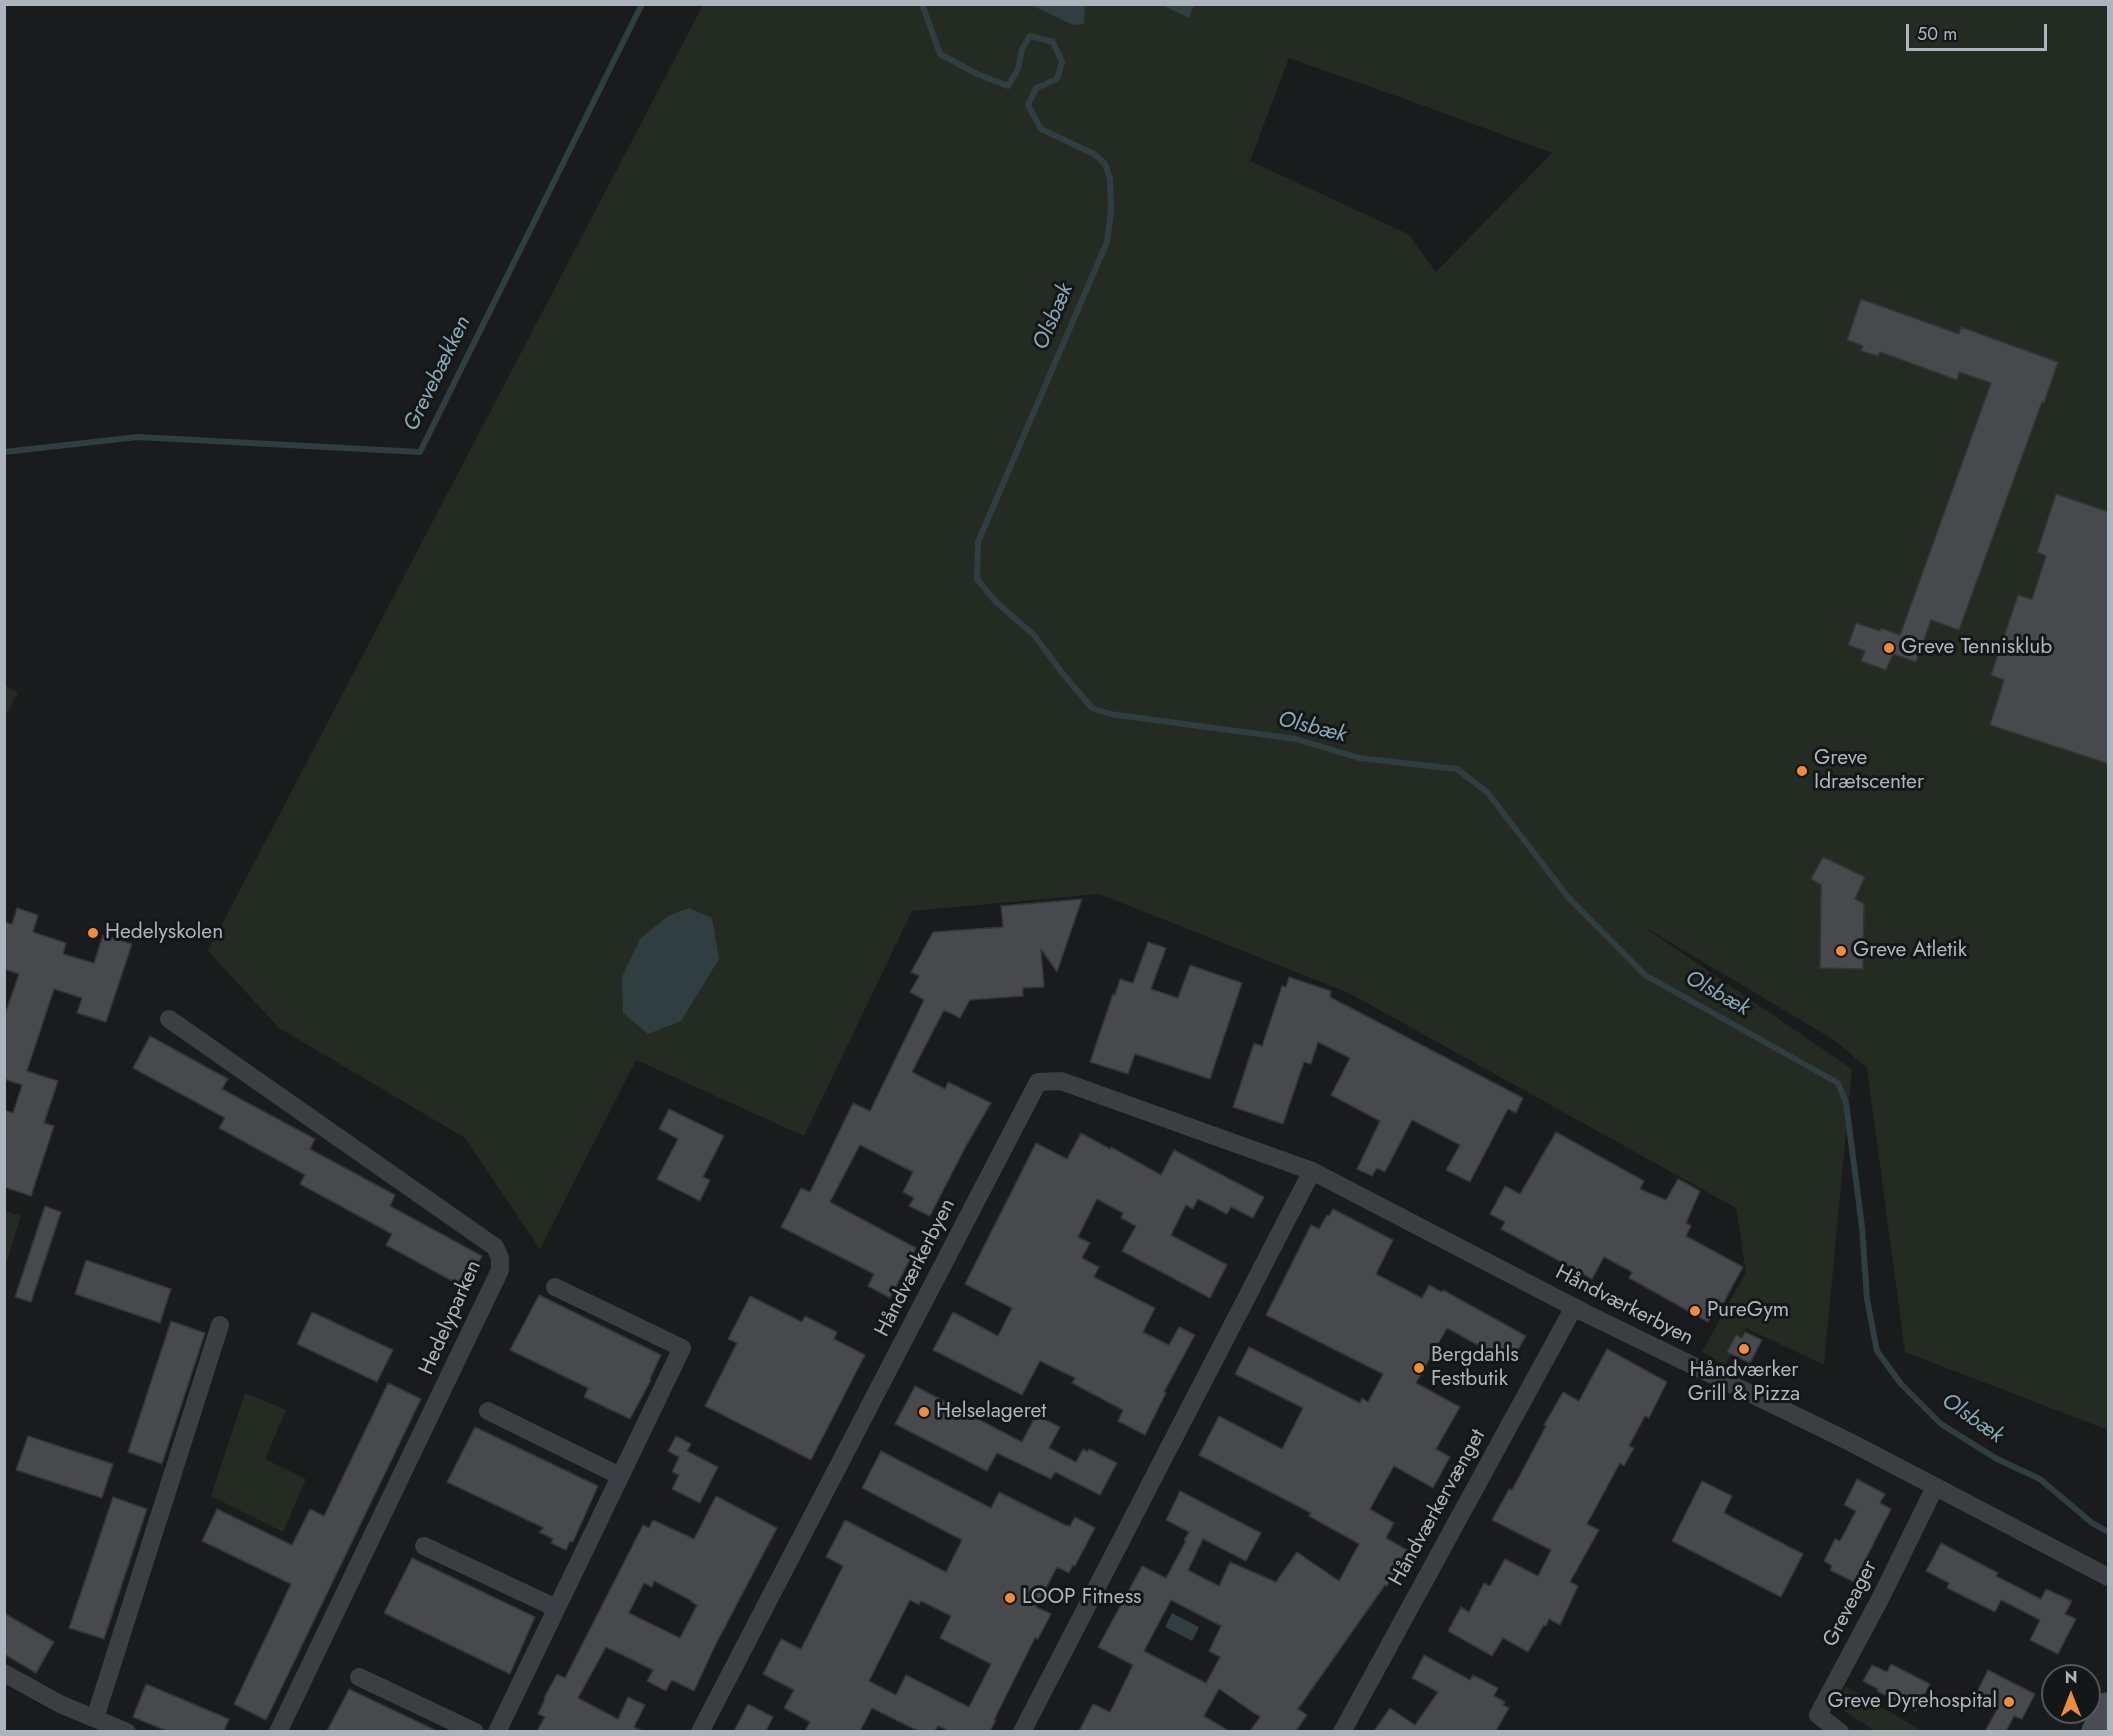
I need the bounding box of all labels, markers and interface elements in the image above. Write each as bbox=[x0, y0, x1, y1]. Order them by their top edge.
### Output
scale bar bbox=[1909, 12, 2050, 50]
text: 50 m bbox=[1917, 21, 1957, 47]
water label: Olsbæk bbox=[1028, 280, 1080, 354]
water label: Grevebækken bbox=[399, 312, 477, 436]
place label: Greve Tennisklub bbox=[1901, 635, 2052, 661]
marker: Greve Tennisklub bbox=[1882, 641, 1896, 655]
water label: Olsbæk bbox=[1275, 707, 1349, 749]
place label: Greve Idrætscenter bbox=[1814, 746, 1924, 796]
marker: Greve Idrætscenter bbox=[1795, 764, 1809, 778]
place label: Hedelyskolen bbox=[105, 920, 223, 946]
marker: Hedelyskolen bbox=[86, 926, 100, 940]
place label: Greve Atletik bbox=[1853, 938, 1967, 964]
marker: Greve Atletik bbox=[1834, 944, 1848, 958]
water label: Olsbæk bbox=[1680, 966, 1754, 1022]
street label: Håndværkerbyen bbox=[870, 1195, 962, 1341]
street label: Hedelyparken bbox=[415, 1257, 487, 1379]
street label: Håndværkerbyen bbox=[1551, 1260, 1697, 1352]
place label: PureGym bbox=[1707, 1298, 1789, 1324]
marker: PureGym bbox=[1688, 1304, 1702, 1318]
marker: Håndværker Grill & Pizza bbox=[1737, 1342, 1751, 1356]
place label: Bergdahls Festbutik bbox=[1431, 1343, 1519, 1393]
place label: Håndværker Grill & Pizza bbox=[1688, 1358, 1800, 1408]
marker: Bergdahls Festbutik bbox=[1412, 1361, 1426, 1375]
water label: Olsbæk bbox=[1936, 1388, 2008, 1450]
place label: Helselageret bbox=[936, 1399, 1046, 1425]
marker: Helselageret bbox=[917, 1405, 931, 1419]
street label: Håndværkervænget bbox=[1385, 1425, 1491, 1591]
street label: Greveager bbox=[1819, 1557, 1883, 1651]
place label: LOOP Fitness bbox=[1022, 1585, 1142, 1611]
marker: LOOP Fitness bbox=[1003, 1591, 1017, 1605]
north arrow bbox=[2041, 1664, 2101, 1724]
text: N bbox=[2065, 1666, 2077, 1689]
place label: Greve Dyrehospital bbox=[1827, 1689, 1997, 1715]
marker: Greve Dyrehospital bbox=[2002, 1695, 2016, 1709]

